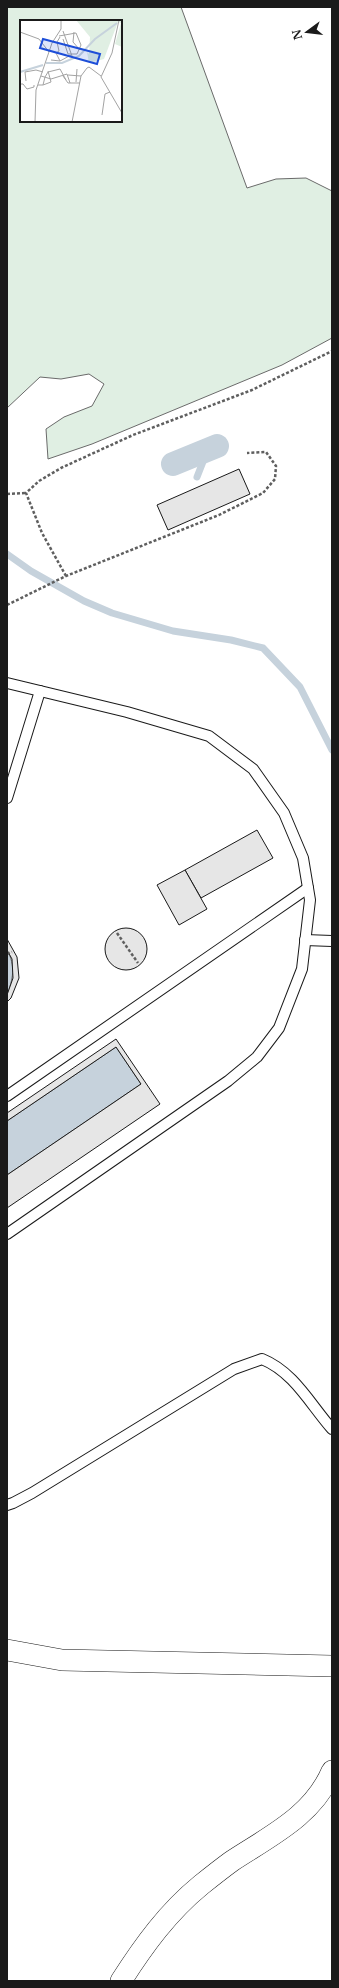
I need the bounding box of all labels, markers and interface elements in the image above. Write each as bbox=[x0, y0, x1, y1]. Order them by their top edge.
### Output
north arrow bbox=[287, 12, 327, 52]
inset map bbox=[20, 20, 122, 122]
text: N bbox=[289, 27, 305, 41]

